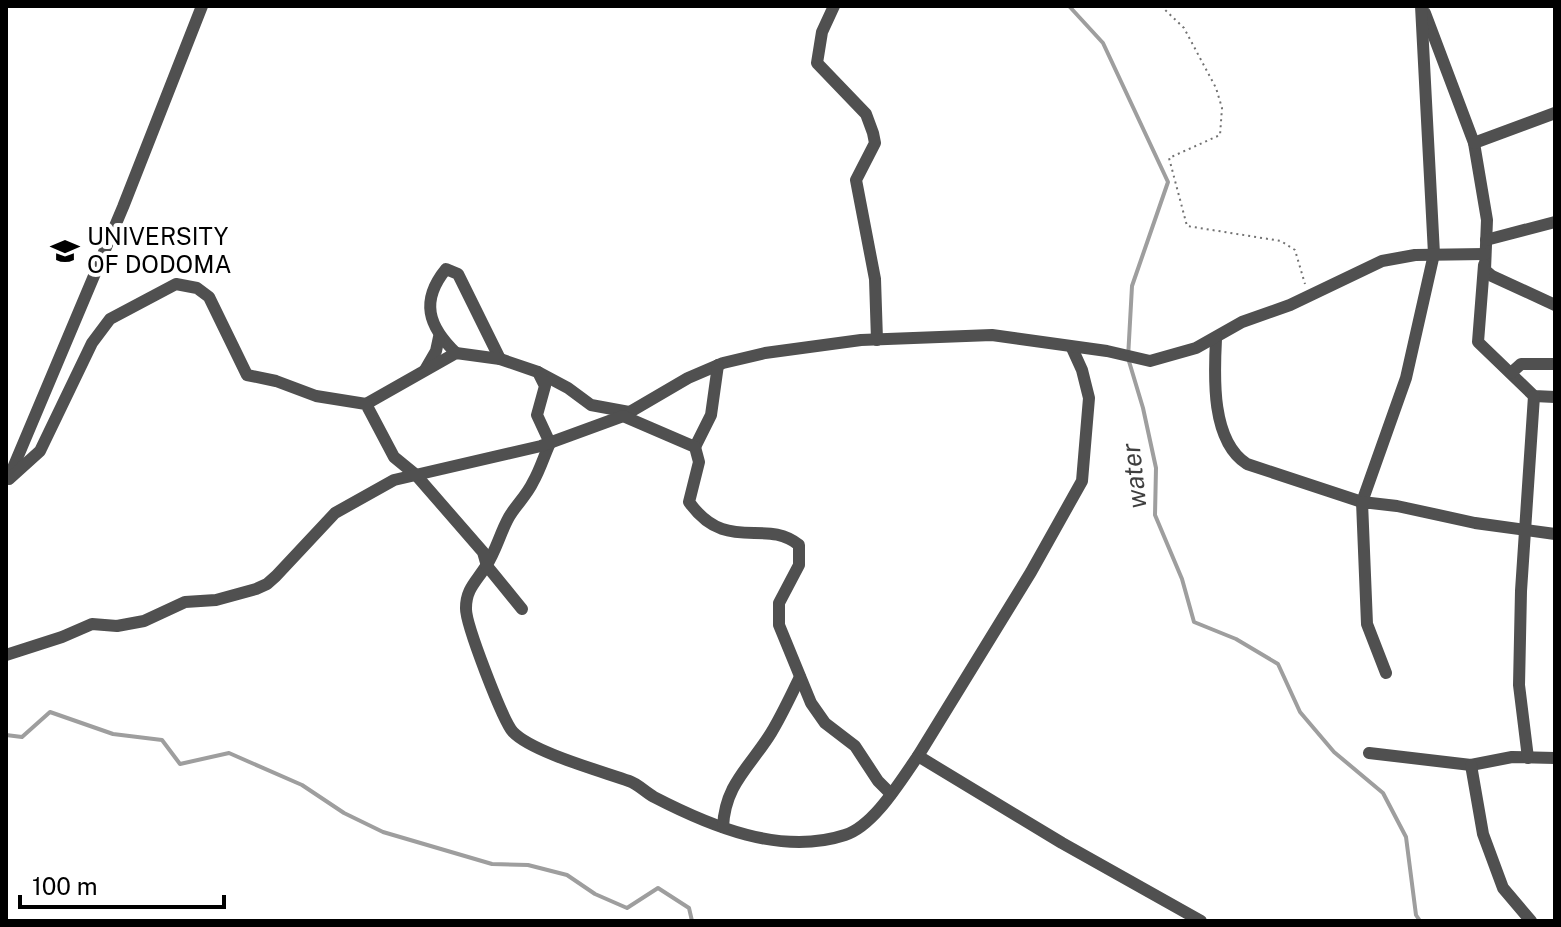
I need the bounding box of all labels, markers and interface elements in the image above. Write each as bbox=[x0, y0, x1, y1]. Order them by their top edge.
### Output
place label: UNIVERSITY OF DODOMA bbox=[87, 222, 232, 278]
school or university icon: UNIVERSITY OF DODOMA bbox=[50, 236, 80, 266]
water label: water bbox=[1115, 442, 1152, 510]
scale bar bbox=[20, 859, 224, 909]
text: 100 m bbox=[32, 872, 98, 900]

